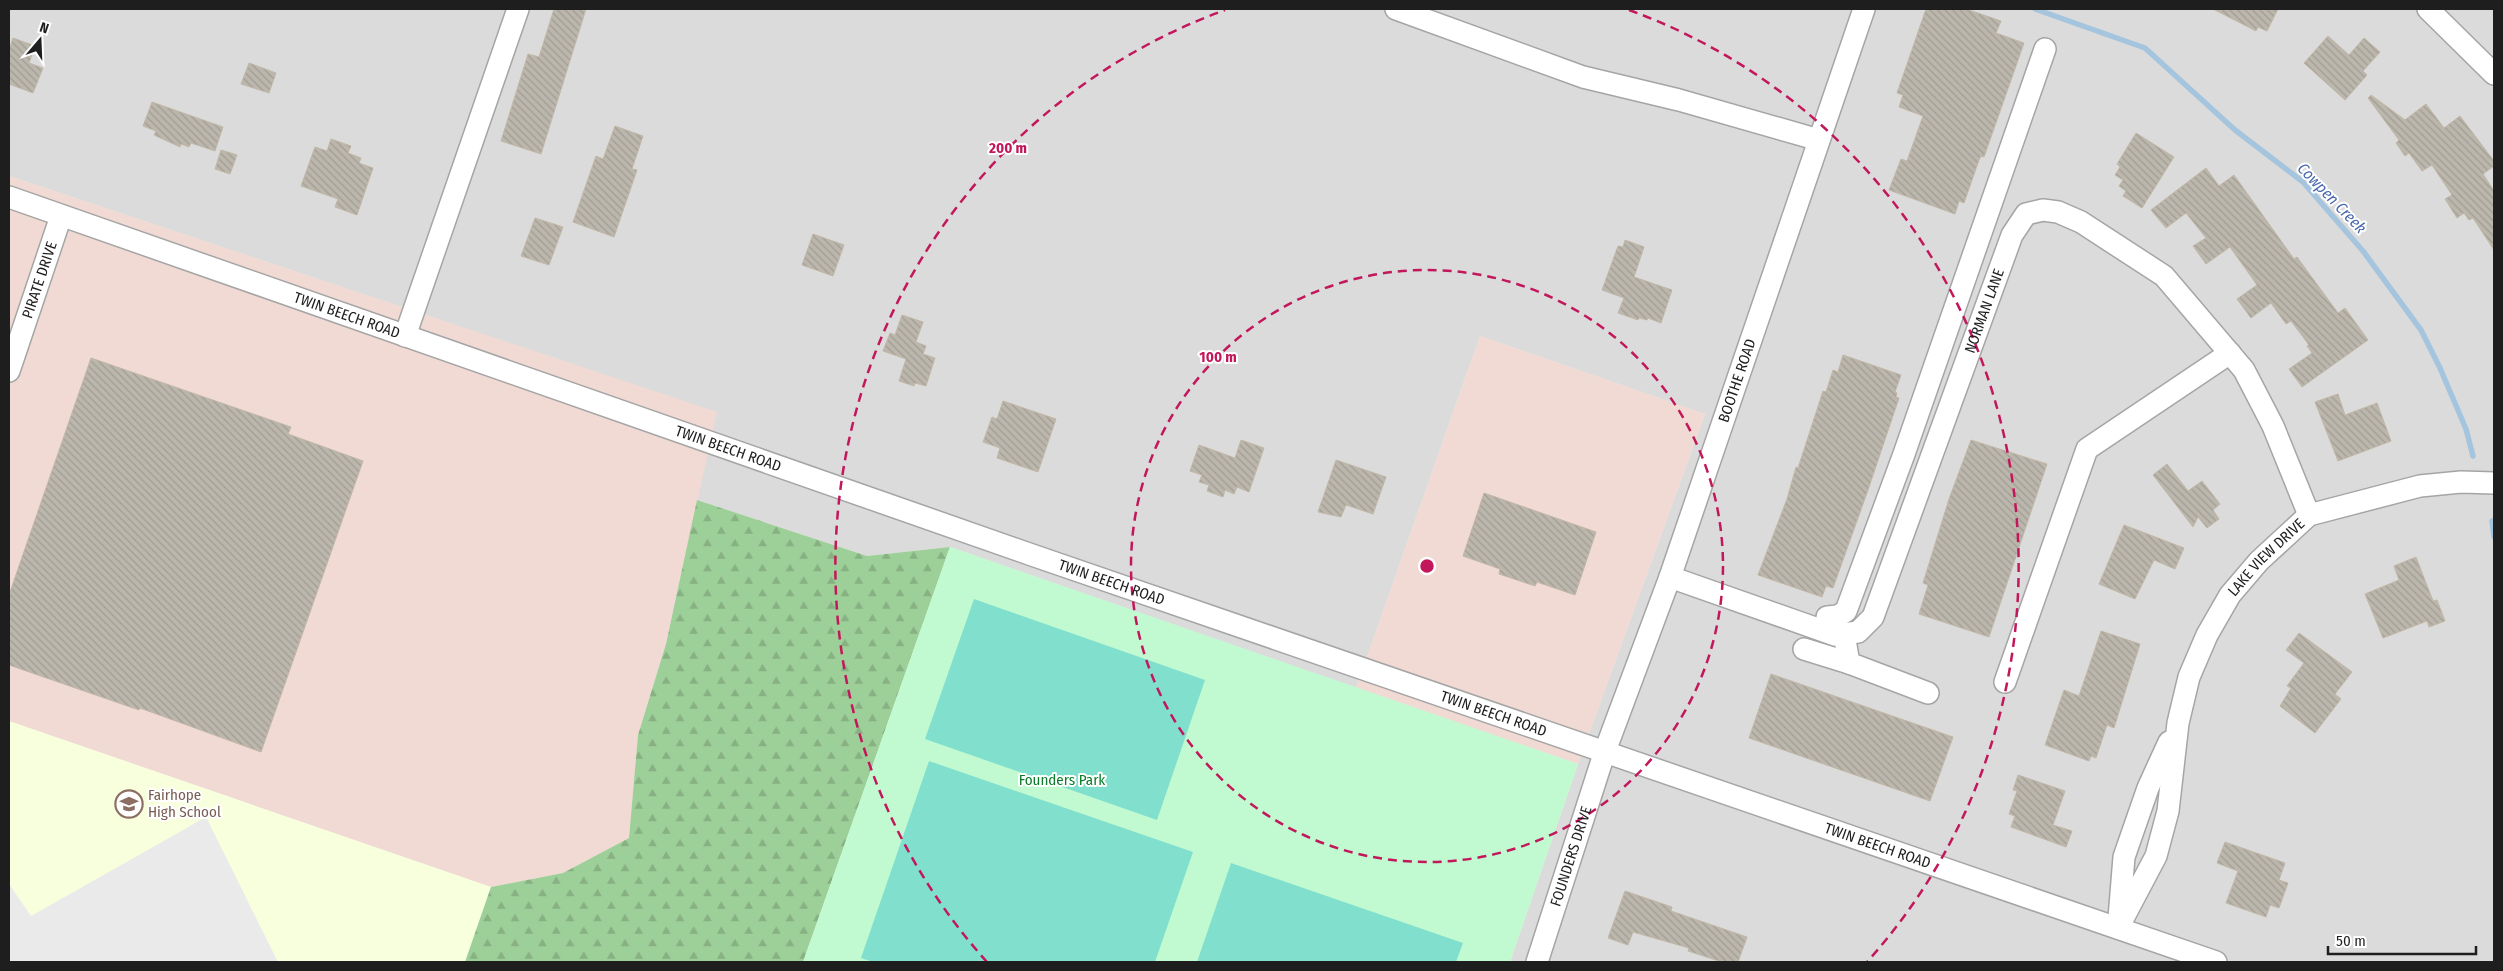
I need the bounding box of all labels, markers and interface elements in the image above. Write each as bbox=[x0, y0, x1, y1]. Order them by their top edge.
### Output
north arrow bbox=[15, 15, 65, 65]
text: N bbox=[37, 19, 51, 38]
text: 200 m bbox=[988, 139, 1027, 157]
water label: Cowpen Creek bbox=[2294, 159, 2370, 237]
street label: PIRATE DRIVE bbox=[18, 239, 61, 321]
street label: NORMAN LANE bbox=[1961, 266, 2008, 356]
street label: TWIN BEECH ROAD bbox=[292, 288, 402, 342]
street label: BOOTHE ROAD bbox=[1714, 336, 1760, 425]
text: 100 m bbox=[1199, 348, 1237, 366]
street label: TWIN BEECH ROAD bbox=[673, 422, 784, 476]
street label: LAKE VIEW DRIVE bbox=[2224, 515, 2308, 600]
street label: TWIN BEECH ROAD bbox=[1056, 556, 1167, 609]
centre of rings bbox=[1418, 557, 1436, 575]
street label: TWIN BEECH ROAD bbox=[1438, 687, 1549, 740]
park label: Founders Park bbox=[1019, 771, 1105, 789]
place label: Fairhope High School bbox=[148, 786, 221, 821]
school or university icon: Fairhope High School bbox=[114, 789, 144, 819]
street label: FOUNDERS DRIVE bbox=[1547, 804, 1596, 909]
street label: TWIN BEECH ROAD bbox=[1822, 819, 1933, 872]
scale bar bbox=[2328, 924, 2476, 956]
text: 50 m bbox=[2336, 932, 2366, 950]

